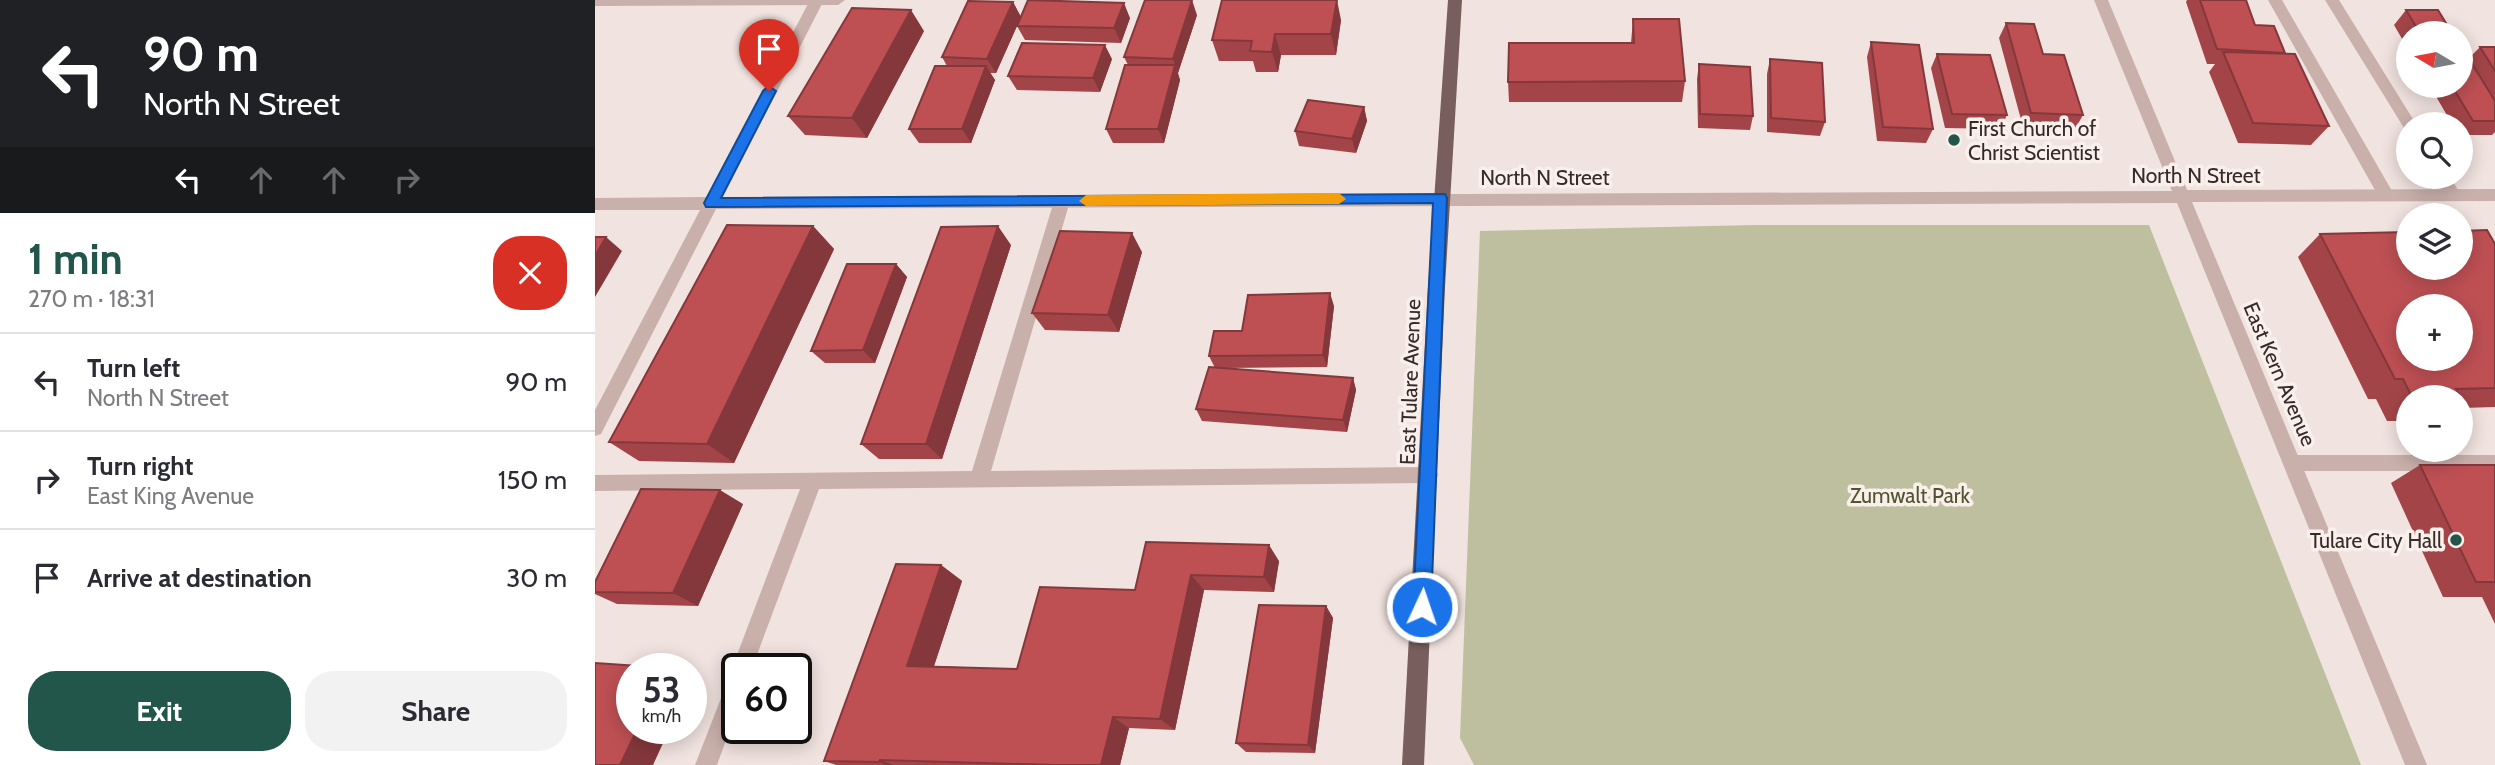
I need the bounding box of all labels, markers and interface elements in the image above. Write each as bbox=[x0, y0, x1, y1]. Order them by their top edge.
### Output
pin bbox=[739, 19, 799, 91]
north arrow bbox=[2396, 21, 2473, 98]
map controls bbox=[2396, 21, 2473, 462]
text: 90 m bbox=[143, 24, 259, 83]
icon: left bbox=[28, 28, 119, 119]
icon: arrive bbox=[750, 30, 788, 68]
text: North N Street bbox=[143, 84, 340, 123]
button: search bbox=[2396, 112, 2473, 189]
place label: First Church of Christ Scientist bbox=[1968, 116, 2100, 165]
marker: First Church of Christ Scientist bbox=[1946, 132, 1962, 148]
icon: left bbox=[169, 161, 207, 199]
icon: ahead bbox=[242, 161, 280, 199]
icon: ahead bbox=[315, 161, 353, 199]
icon: right bbox=[388, 161, 426, 199]
street label: North N Street bbox=[2131, 163, 2261, 188]
street label: North N Street bbox=[1480, 165, 1610, 190]
button: layers bbox=[2396, 203, 2473, 280]
text: 1 min bbox=[28, 233, 123, 285]
button: close bbox=[493, 236, 567, 310]
text: 270 m · 18:31 bbox=[28, 285, 155, 313]
button: + bbox=[2396, 294, 2473, 371]
street label: East Tulare Avenue bbox=[1395, 298, 1425, 465]
street label: East Kern Avenue bbox=[2238, 298, 2322, 450]
text: Turn left bbox=[87, 352, 180, 384]
icon: left bbox=[28, 363, 66, 401]
text: 90 m bbox=[505, 366, 567, 398]
text: North N Street bbox=[87, 384, 229, 412]
button: − bbox=[2396, 385, 2473, 462]
text: Turn right bbox=[87, 450, 193, 482]
icon: right bbox=[28, 461, 66, 499]
text: 150 m bbox=[498, 464, 567, 496]
text: East King Avenue bbox=[87, 482, 254, 510]
park label: Zumwalt Park bbox=[1850, 483, 1971, 508]
place label: Tulare City Hall bbox=[2310, 528, 2442, 553]
marker: Tulare City Hall bbox=[2448, 532, 2464, 548]
icon: arrive bbox=[28, 559, 66, 597]
text: Arrive at destination bbox=[87, 562, 312, 594]
text: 30 m bbox=[506, 562, 567, 594]
position arrow bbox=[1385, 570, 1459, 644]
speed limit sign: 60 bbox=[721, 653, 812, 744]
text: 53 bbox=[643, 668, 680, 711]
button: Exit bbox=[28, 671, 291, 751]
button: Share bbox=[305, 671, 567, 751]
text: km/h bbox=[642, 705, 681, 727]

